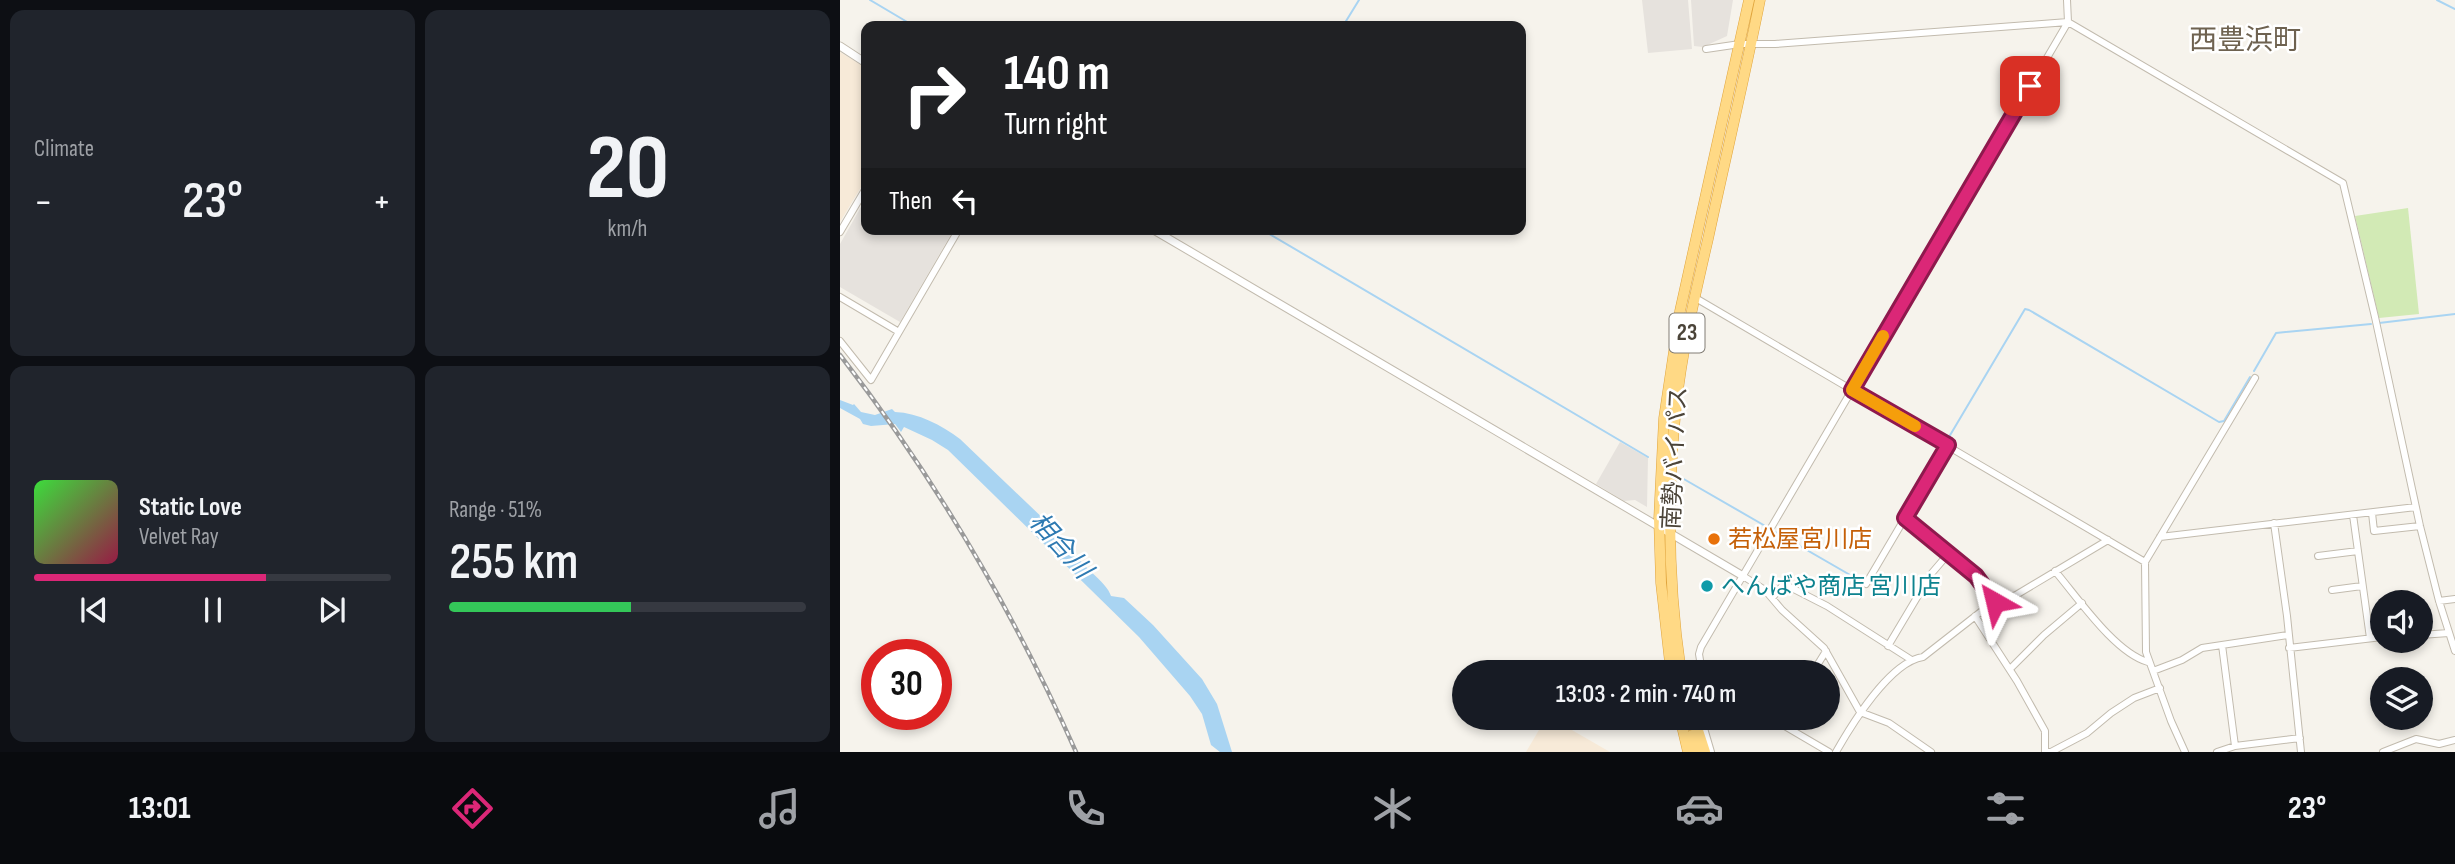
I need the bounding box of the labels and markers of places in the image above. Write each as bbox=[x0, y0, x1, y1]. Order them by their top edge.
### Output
pin bbox=[2000, 56, 2060, 116]
place label: 若松屋宮川店 bbox=[1728, 525, 1872, 554]
marker: 若松屋宮川店 bbox=[1706, 531, 1722, 547]
place label: へんばや商店 宮川店 bbox=[1721, 572, 1941, 601]
marker: へんばや商店 宮川店 bbox=[1699, 578, 1715, 594]

